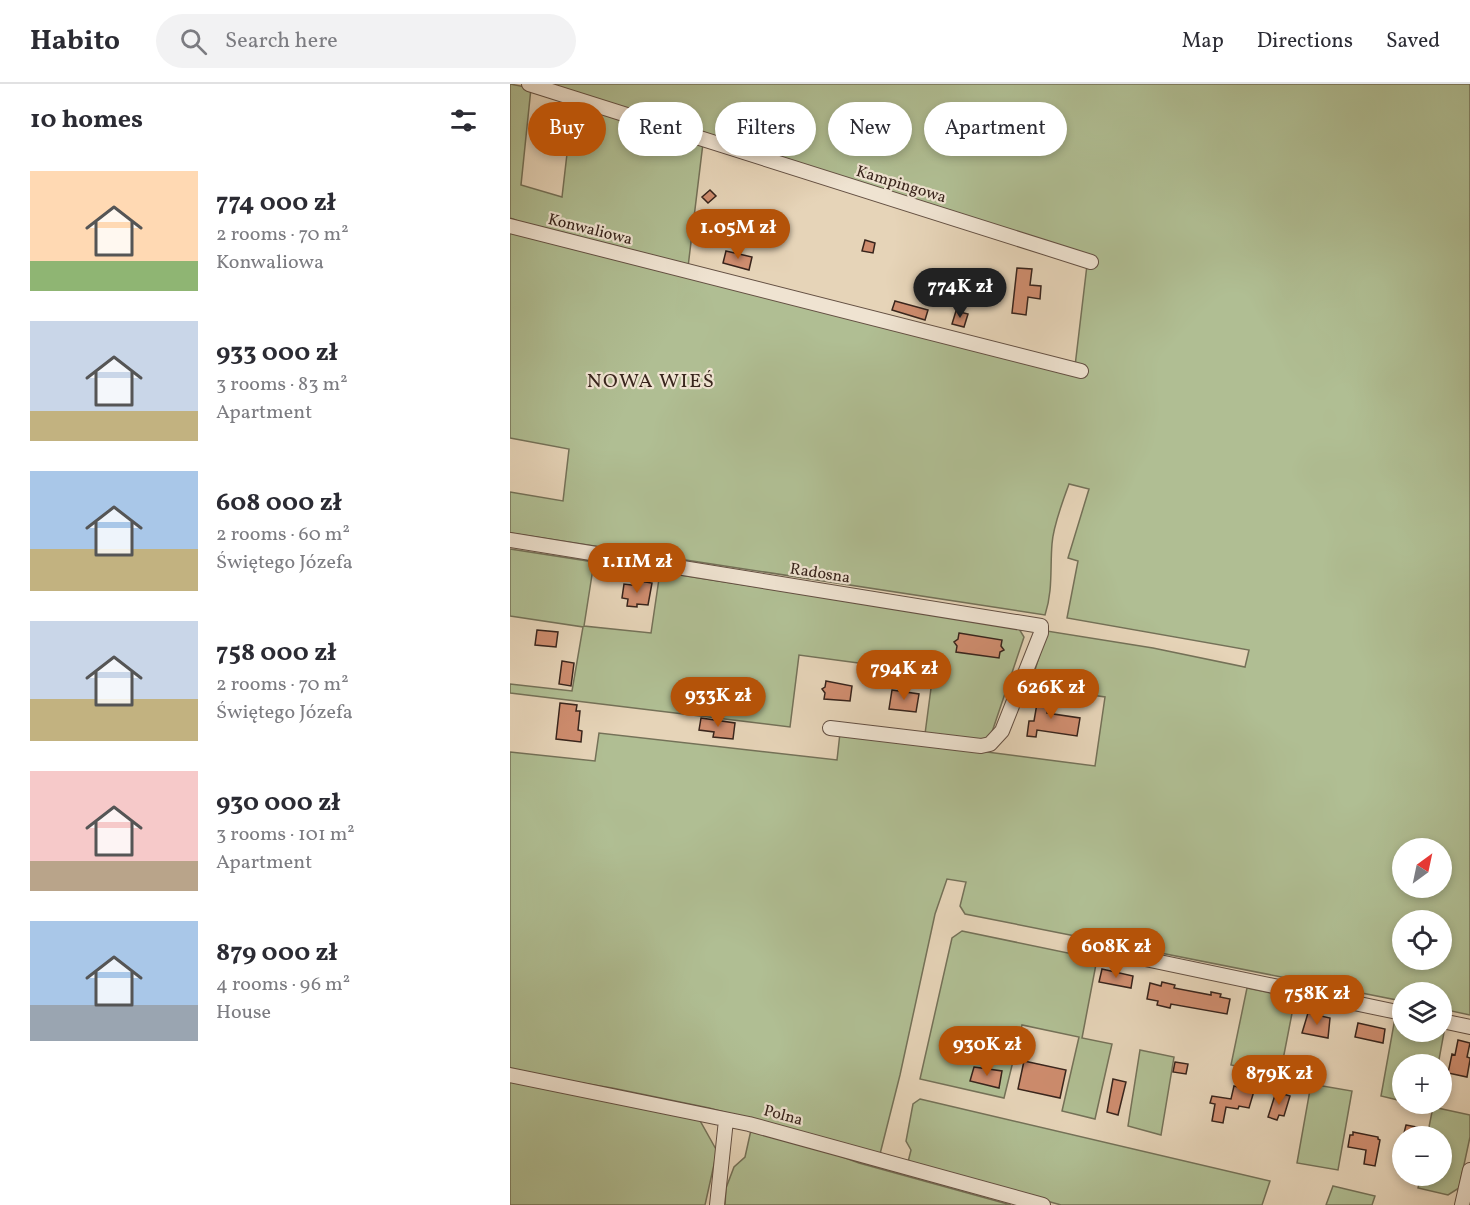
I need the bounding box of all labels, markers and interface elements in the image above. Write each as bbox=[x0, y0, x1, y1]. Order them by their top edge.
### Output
search box bbox=[156, 14, 576, 68]
text: Habito bbox=[30, 22, 120, 61]
icon: search bbox=[177, 25, 210, 58]
text: Search here bbox=[225, 26, 338, 57]
text: Map bbox=[1182, 27, 1224, 56]
text: Directions bbox=[1257, 27, 1353, 56]
text: Saved bbox=[1386, 27, 1440, 56]
text: 10 homes bbox=[30, 102, 143, 138]
chip: Buy bbox=[528, 102, 606, 156]
chip: Rent bbox=[618, 102, 703, 156]
chip: Filters bbox=[715, 102, 816, 156]
chip: New bbox=[828, 102, 912, 156]
chip: Apartment bbox=[924, 102, 1067, 156]
icon: filters bbox=[447, 104, 480, 137]
street label: Kampingowa bbox=[853, 161, 949, 209]
text: 774 000 zł bbox=[216, 185, 336, 221]
icon: home bbox=[78, 195, 150, 267]
street label: Konwaliowa bbox=[545, 209, 635, 251]
pin: 1.05M zł bbox=[676, 209, 800, 260]
text: 1.05M zł bbox=[700, 214, 776, 242]
text: 2 rooms · 70 m² bbox=[216, 221, 349, 249]
text: Konwaliowa bbox=[216, 249, 324, 277]
pin: 774K zł bbox=[905, 268, 1015, 319]
text: 774K zł bbox=[927, 273, 993, 301]
text: 933 000 zł bbox=[216, 335, 338, 371]
icon: home bbox=[78, 345, 150, 417]
district label: NOWA WIEŚ bbox=[587, 368, 715, 396]
text: 3 rooms · 83 m² bbox=[216, 371, 348, 399]
text: Apartment bbox=[216, 399, 312, 427]
text: 608 000 zł bbox=[216, 485, 342, 521]
icon: home bbox=[78, 495, 150, 567]
text: 2 rooms · 60 m² bbox=[216, 521, 350, 549]
pin: 1.11M zł bbox=[575, 543, 699, 594]
text: 1.11M zł bbox=[602, 548, 672, 576]
text: Świętego Józefa bbox=[216, 549, 353, 577]
street label: Radosna bbox=[788, 558, 852, 590]
text: 758 000 zł bbox=[216, 635, 336, 671]
icon: home bbox=[78, 645, 150, 717]
pin: 794K zł bbox=[849, 650, 959, 701]
text: 794K zł bbox=[870, 655, 938, 683]
pin: 626K zł bbox=[996, 669, 1106, 720]
text: 2 rooms · 70 m² bbox=[216, 671, 349, 699]
text: 626K zł bbox=[1017, 674, 1085, 702]
pin: 933K zł bbox=[663, 677, 773, 728]
text: 933K zł bbox=[685, 682, 751, 710]
text: Świętego Józefa bbox=[216, 699, 353, 727]
text: 930 000 zł bbox=[216, 785, 340, 821]
icon: home bbox=[78, 795, 150, 867]
text: 3 rooms · 101 m² bbox=[216, 821, 355, 849]
north arrow bbox=[1392, 838, 1452, 898]
map controls bbox=[1392, 838, 1452, 1186]
text: Apartment bbox=[216, 849, 312, 877]
button: locate bbox=[1392, 910, 1452, 970]
pin: 608K zł bbox=[1061, 928, 1171, 979]
text: 608K zł bbox=[1081, 933, 1151, 961]
text: 879 000 zł bbox=[216, 935, 337, 971]
icon: home bbox=[78, 945, 150, 1017]
text: 4 rooms · 96 m² bbox=[216, 971, 350, 999]
pin: 758K zł bbox=[1262, 975, 1372, 1026]
text: 758K zł bbox=[1284, 980, 1350, 1008]
button: layers bbox=[1392, 982, 1452, 1042]
text: House bbox=[216, 999, 271, 1027]
pin: 930K zł bbox=[932, 1026, 1042, 1077]
text: 930K zł bbox=[953, 1031, 1021, 1059]
button: + bbox=[1392, 1054, 1452, 1114]
pin: 879K zł bbox=[1224, 1055, 1334, 1106]
text: 879K zł bbox=[1246, 1060, 1312, 1088]
street label: Polna bbox=[761, 1100, 805, 1132]
button: − bbox=[1392, 1126, 1452, 1186]

